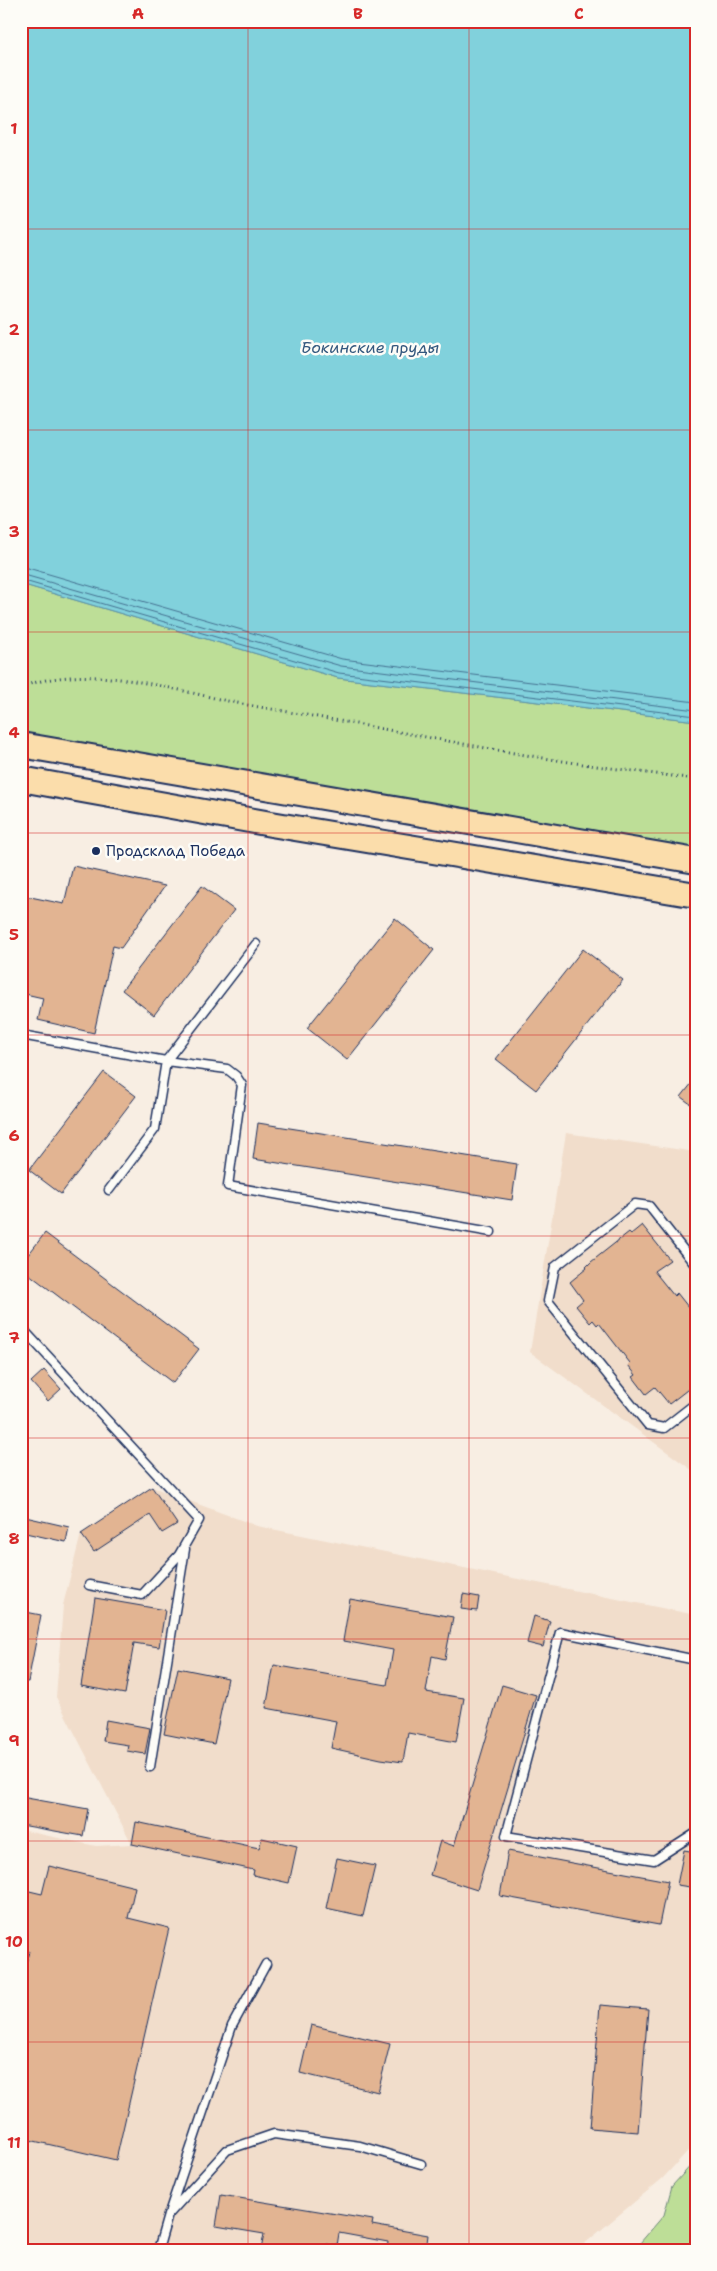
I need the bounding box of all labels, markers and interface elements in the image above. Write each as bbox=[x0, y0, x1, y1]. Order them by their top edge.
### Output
text: A bbox=[132, 3, 144, 24]
text: B bbox=[353, 3, 363, 24]
text: C bbox=[574, 3, 584, 24]
text: 1 bbox=[10, 118, 18, 139]
text: 2 bbox=[8, 319, 20, 340]
water label: Бокинские пруды bbox=[301, 337, 440, 358]
text: 3 bbox=[8, 521, 20, 542]
text: 4 bbox=[8, 722, 20, 743]
place label: Продсклад Победа bbox=[106, 841, 246, 861]
marker: Продсклад Победа bbox=[90, 845, 102, 857]
text: 5 bbox=[9, 924, 19, 945]
text: 6 bbox=[8, 1125, 20, 1146]
text: 7 bbox=[8, 1327, 20, 1348]
text: 8 bbox=[8, 1528, 20, 1549]
text: 9 bbox=[8, 1730, 20, 1751]
text: 10 bbox=[5, 1931, 23, 1952]
text: 11 bbox=[7, 2132, 21, 2153]

